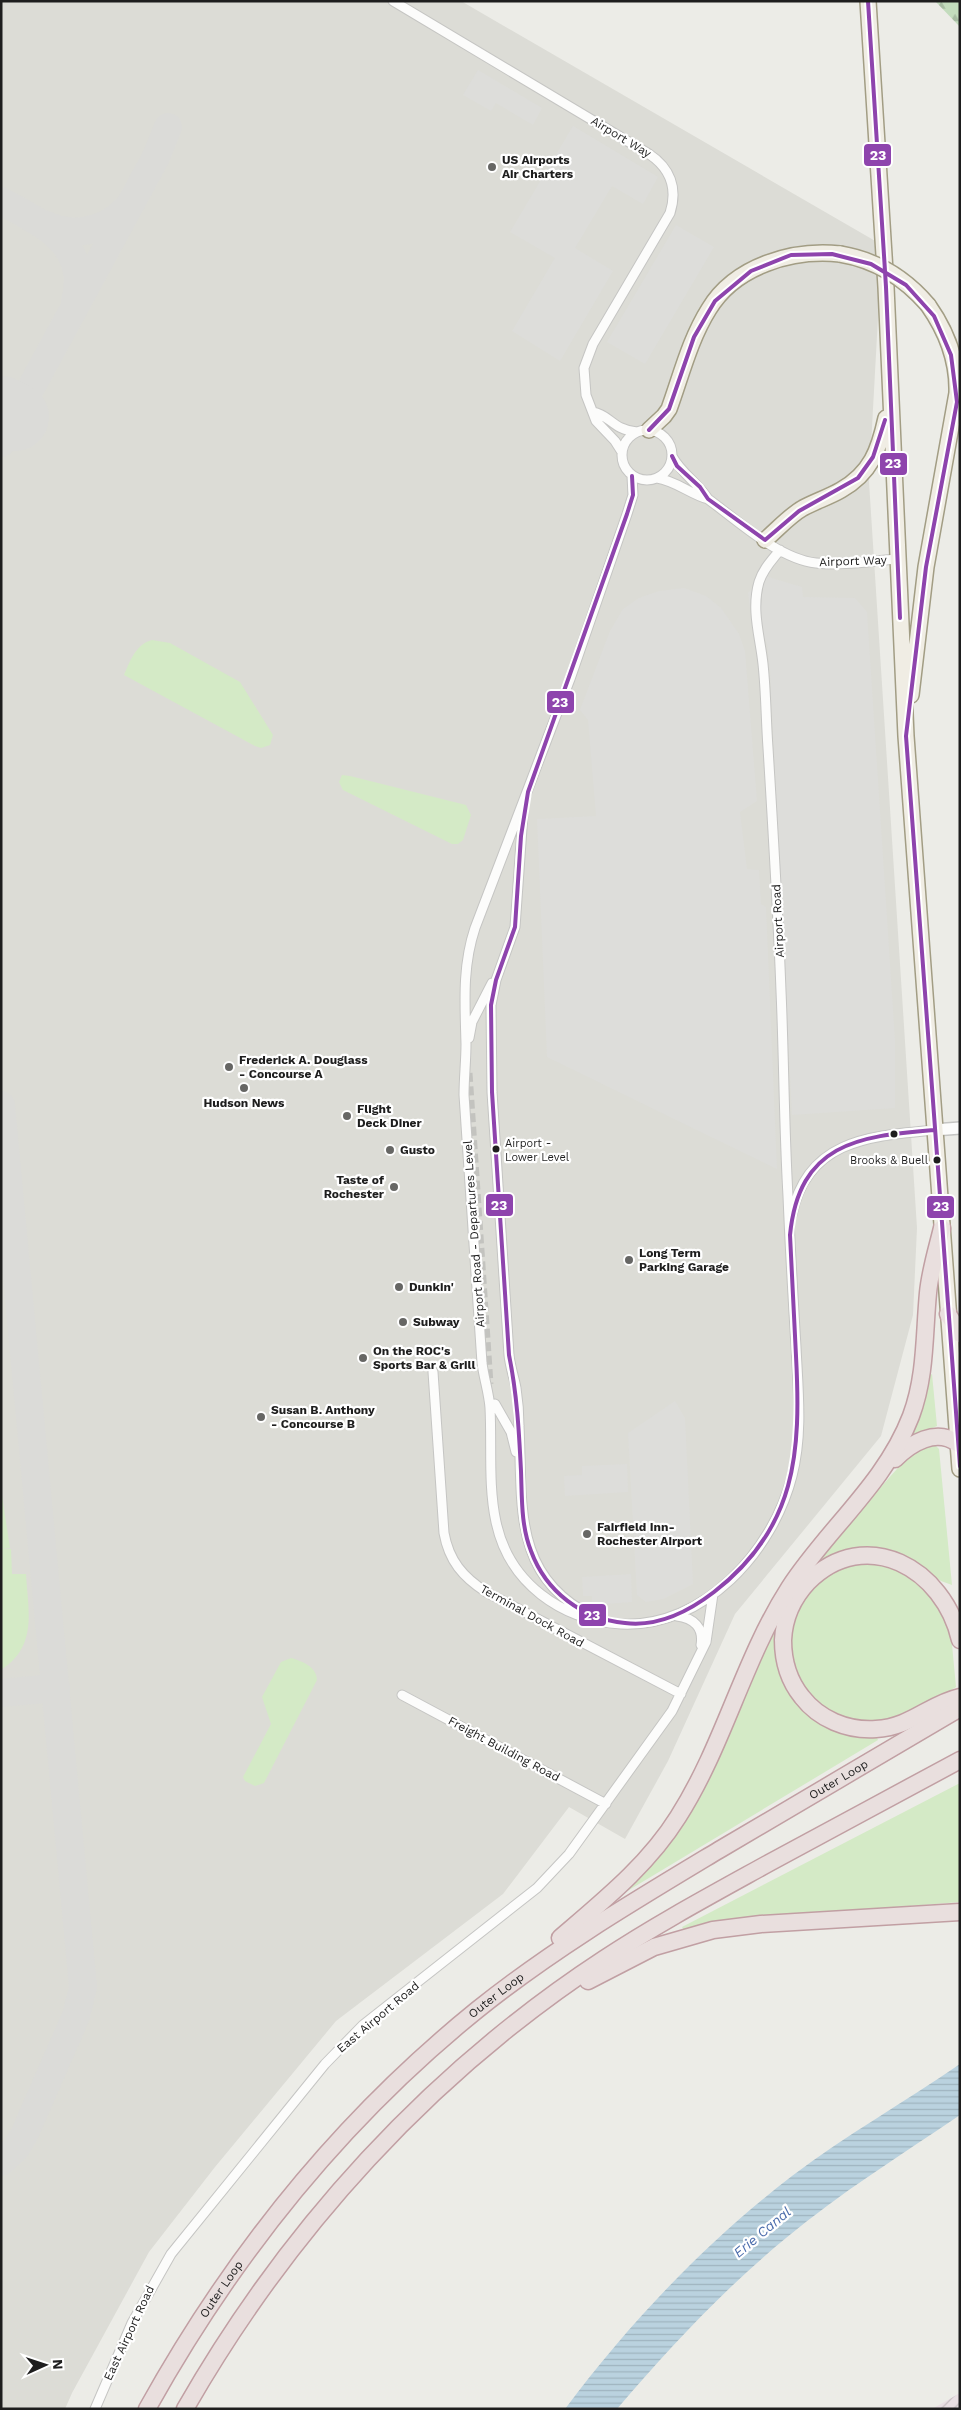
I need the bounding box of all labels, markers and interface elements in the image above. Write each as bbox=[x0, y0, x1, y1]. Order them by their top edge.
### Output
street label: Airport Way bbox=[588, 114, 654, 161]
line badge: 23 bbox=[863, 143, 892, 167]
text: 23 bbox=[870, 147, 886, 163]
place label: US Airports Air Charters bbox=[502, 153, 574, 181]
marker: US Airports Air Charters bbox=[486, 161, 498, 173]
line badge: 23 bbox=[879, 452, 908, 476]
text: 23 bbox=[885, 455, 901, 471]
street label: Airport Way bbox=[819, 553, 888, 569]
line badge: 23 bbox=[546, 690, 575, 714]
text: 23 bbox=[552, 694, 568, 710]
street label: Airport Road bbox=[769, 884, 787, 958]
place label: Frederick A. Douglass - Concourse A bbox=[239, 1053, 368, 1081]
marker: Frederick A. Douglass - Concourse A bbox=[223, 1061, 235, 1073]
marker: Hudson News bbox=[238, 1082, 250, 1094]
place label: Hudson News bbox=[203, 1096, 285, 1110]
place label: Flight Deck Diner bbox=[357, 1102, 423, 1130]
marker: Flight Deck Diner bbox=[341, 1110, 353, 1122]
unlabelled marker bbox=[889, 1129, 899, 1139]
place label: Airport - Lower Level bbox=[505, 1137, 570, 1164]
street label: Airport Road - Departures Level bbox=[460, 1140, 488, 1328]
place label: Gusto bbox=[400, 1143, 435, 1157]
marker: Gusto bbox=[384, 1144, 396, 1156]
marker: Airport - Lower Level bbox=[491, 1144, 501, 1154]
place label: Brooks & Buell bbox=[850, 1154, 929, 1167]
marker: Brooks & Buell bbox=[932, 1155, 942, 1165]
place label: Taste of Rochester bbox=[324, 1173, 385, 1201]
marker: Taste of Rochester bbox=[388, 1181, 400, 1193]
line badge: 23 bbox=[485, 1193, 514, 1217]
line badge: 23 bbox=[926, 1195, 955, 1219]
text: 23 bbox=[491, 1197, 507, 1213]
text: 23 bbox=[933, 1198, 949, 1214]
place label: Long Term Parking Garage bbox=[639, 1246, 729, 1274]
marker: Long Term Parking Garage bbox=[623, 1254, 635, 1266]
place label: Dunkin' bbox=[409, 1280, 454, 1294]
marker: Dunkin' bbox=[393, 1281, 405, 1293]
place label: Subway bbox=[413, 1315, 460, 1329]
marker: Subway bbox=[397, 1316, 409, 1328]
place label: On the ROC's Sports Bar & Grill bbox=[373, 1344, 476, 1372]
marker: On the ROC's Sports Bar & Grill bbox=[357, 1352, 369, 1364]
place label: Susan B. Anthony - Concourse B bbox=[271, 1403, 375, 1431]
marker: Susan B. Anthony - Concourse B bbox=[255, 1411, 267, 1423]
place label: Fairfield Inn- Rochester Airport bbox=[597, 1520, 703, 1548]
marker: Fairfield Inn- Rochester Airport bbox=[581, 1528, 593, 1540]
street label: Terminal Dock Road bbox=[478, 1582, 586, 1650]
line badge: 23 bbox=[578, 1603, 607, 1627]
text: 23 bbox=[584, 1607, 600, 1623]
street label: Freight Building Road bbox=[446, 1714, 562, 1784]
street label: Outer Loop bbox=[806, 1757, 871, 1802]
street label: Outer Loop bbox=[466, 1970, 527, 2021]
street label: East Airport Road bbox=[334, 1979, 422, 2055]
water label: Erie Canal bbox=[730, 2203, 794, 2261]
street label: Outer Loop bbox=[197, 2258, 246, 2320]
street label: East Airport Road bbox=[101, 2283, 157, 2383]
north arrow bbox=[20, 2340, 70, 2390]
text: N bbox=[50, 2359, 66, 2370]

